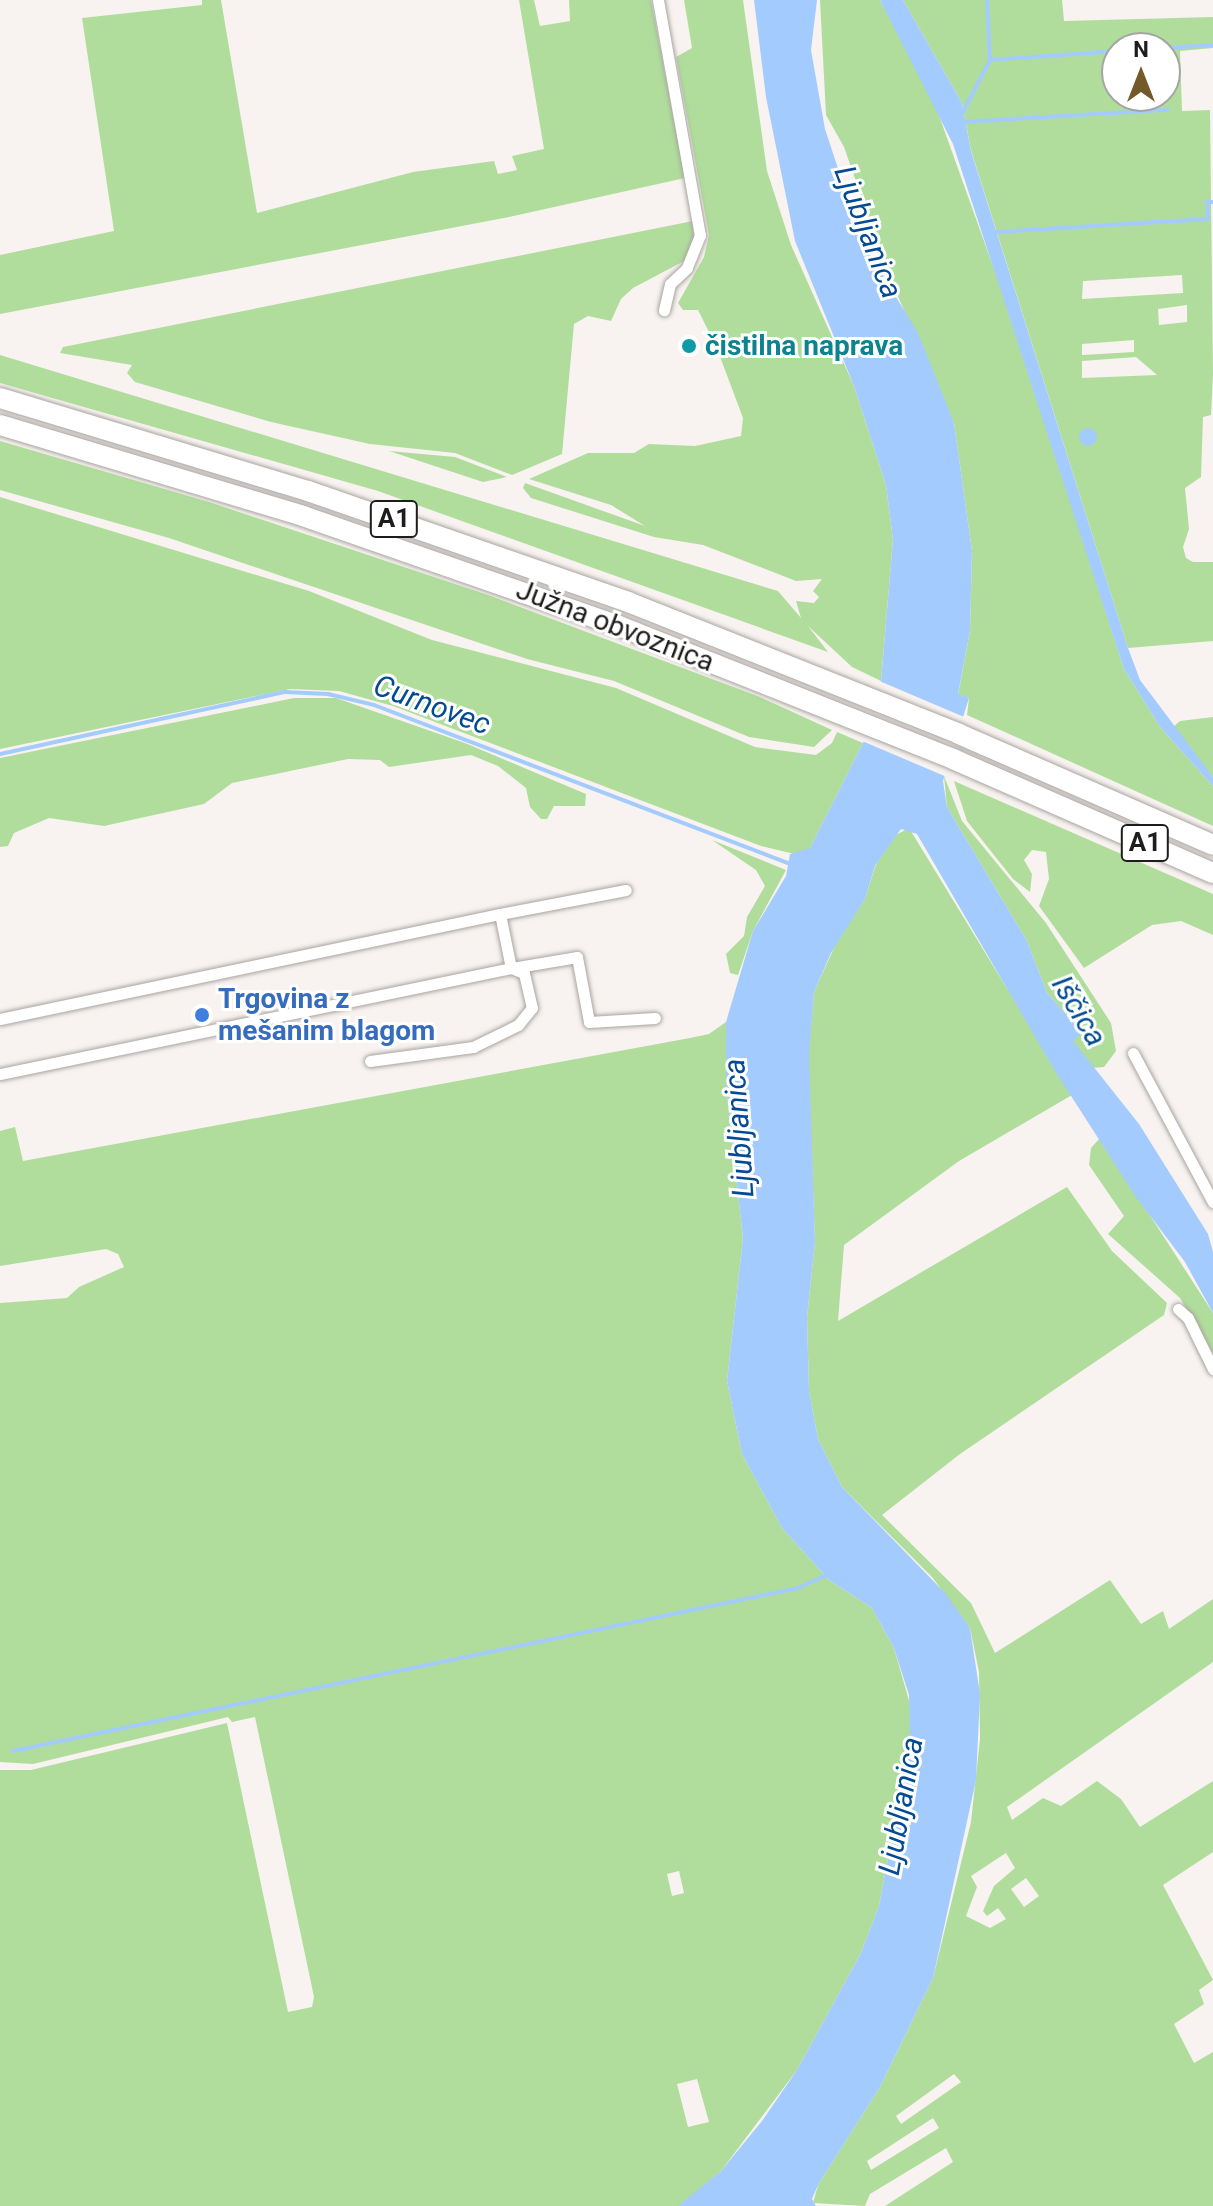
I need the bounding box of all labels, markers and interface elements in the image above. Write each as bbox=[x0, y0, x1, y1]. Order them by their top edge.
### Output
north arrow bbox=[1101, 32, 1181, 112]
text: N bbox=[1133, 37, 1149, 62]
water label: Ljubljanica bbox=[826, 161, 910, 303]
place label: čistilna naprava bbox=[705, 329, 903, 363]
marker: čistilna naprava bbox=[680, 337, 698, 355]
road number: A1 bbox=[368, 497, 420, 541]
street label: Južna obvoznica bbox=[511, 573, 719, 679]
water label: Curnovec bbox=[369, 667, 495, 743]
road number: A1 bbox=[1119, 821, 1171, 865]
water label: Iščica bbox=[1044, 969, 1114, 1053]
place label: Trgovina z mešanim blagom bbox=[218, 982, 435, 1048]
marker: Trgovina z mešanim blagom bbox=[193, 1006, 211, 1024]
water label: Ljubljanica bbox=[716, 1057, 762, 1199]
water label: Ljubljanica bbox=[871, 1734, 931, 1878]

